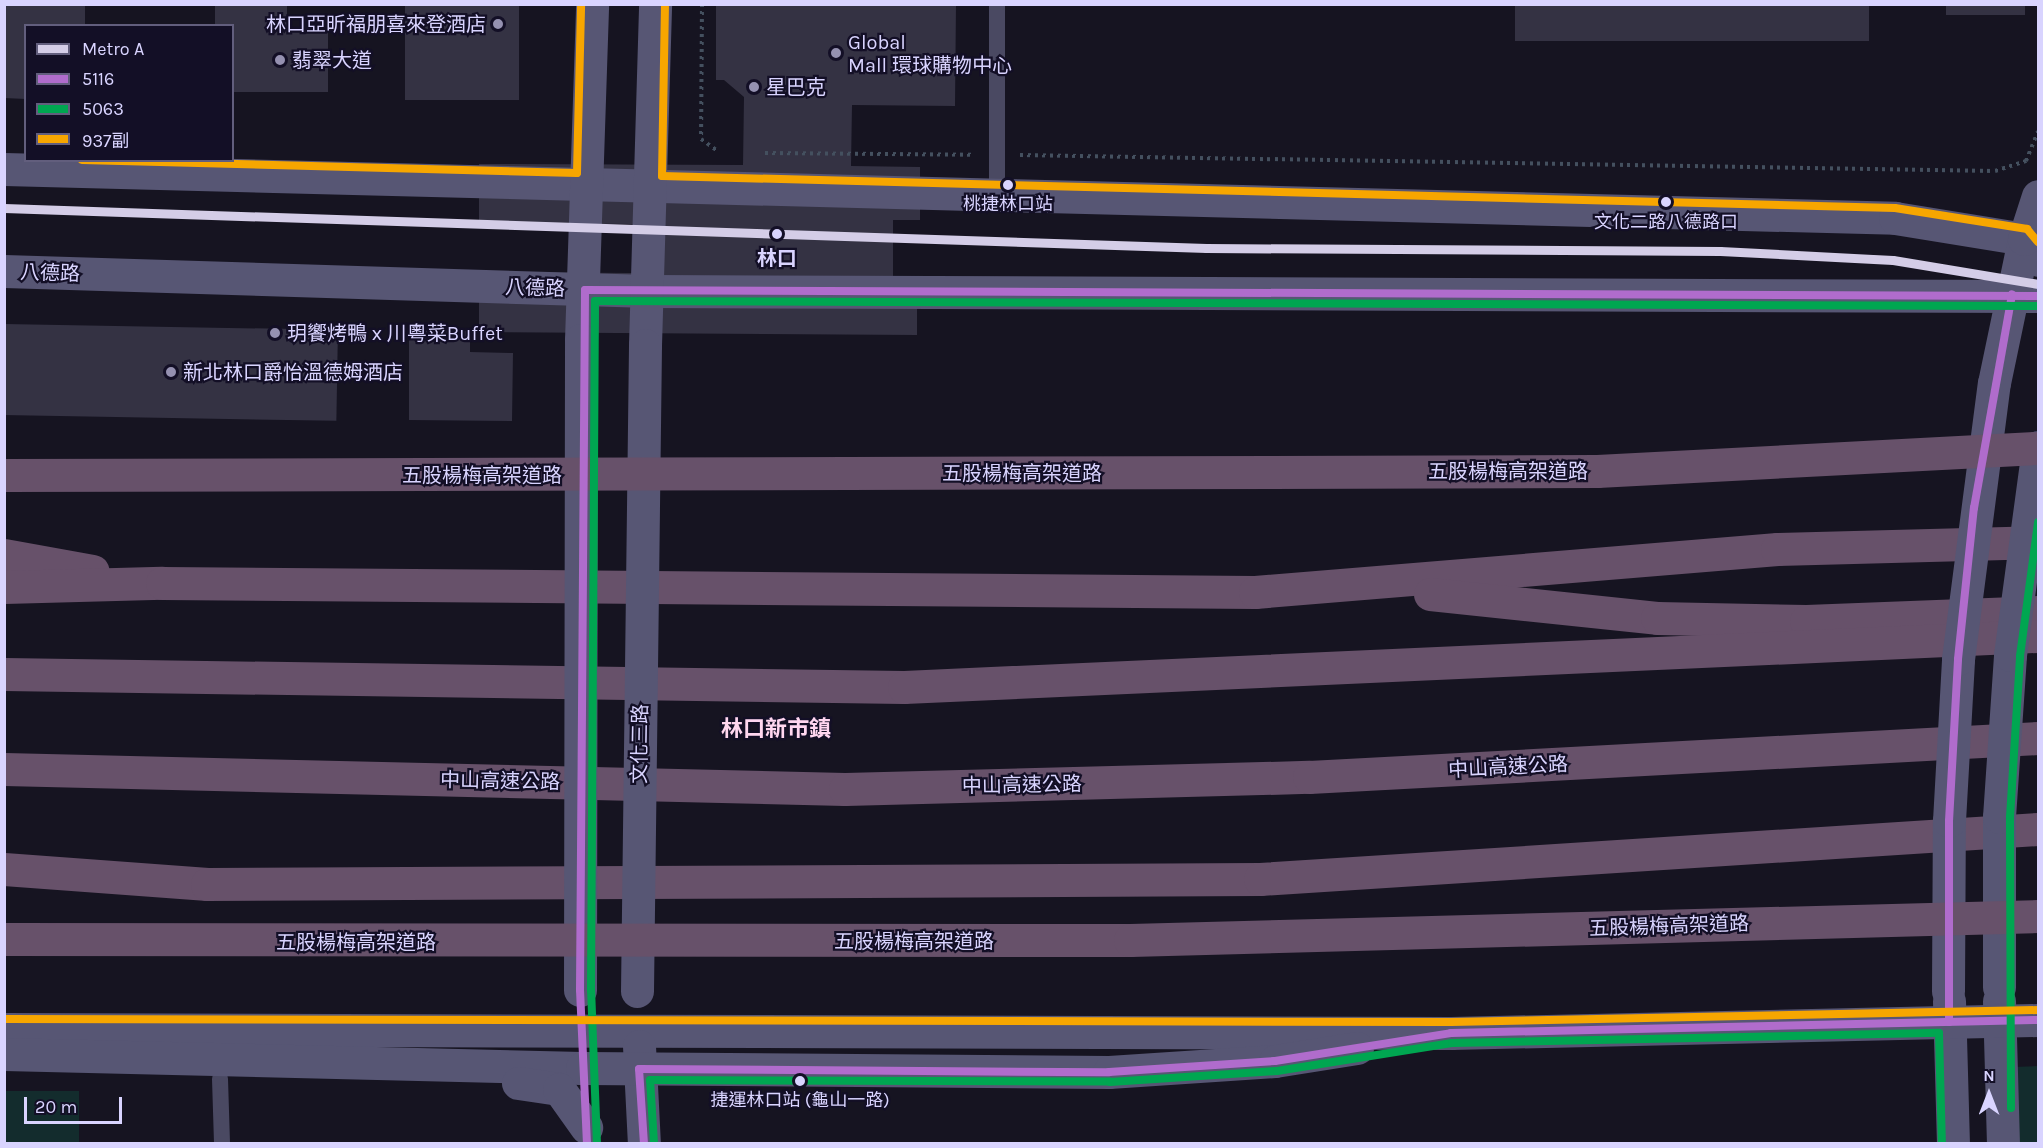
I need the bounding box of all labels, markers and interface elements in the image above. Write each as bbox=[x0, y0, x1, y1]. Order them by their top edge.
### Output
place label: 林口亞昕福朋喜來登酒店 bbox=[266, 12, 486, 36]
marker: 林口亞昕福朋喜來登酒店 bbox=[491, 17, 505, 31]
legend bbox=[24, 24, 234, 162]
place label: Global Mall 環球購物中心 bbox=[848, 30, 1012, 77]
text: Metro A bbox=[82, 38, 144, 60]
marker: Global Mall 環球購物中心 bbox=[829, 46, 843, 60]
place label: 翡翠大道 bbox=[292, 48, 372, 72]
marker: 翡翠大道 bbox=[273, 53, 287, 67]
text: 5116 bbox=[82, 68, 114, 90]
place label: 星巴克 bbox=[766, 75, 826, 99]
marker: 星巴克 bbox=[747, 80, 761, 94]
text: 5063 bbox=[82, 98, 124, 120]
text: 937副 bbox=[82, 130, 130, 152]
marker: 桃捷林口站 bbox=[1002, 179, 1014, 191]
place label: 桃捷林口站 bbox=[963, 193, 1053, 215]
marker: 文化二路八德路口 bbox=[1660, 196, 1672, 208]
place label: 文化二路八德路口 bbox=[1594, 211, 1738, 233]
marker: 林口 bbox=[767, 224, 787, 244]
place label: 林口 bbox=[757, 246, 797, 270]
street label: 八德路 bbox=[20, 260, 80, 286]
street label: 八德路 bbox=[505, 275, 565, 301]
place label: 玥饗烤鴨 x 川粵菜Buffet bbox=[287, 321, 503, 345]
marker: 玥饗烤鴨 x 川粵菜Buffet bbox=[268, 326, 282, 340]
place label: 新北林口爵怡溫德姆酒店 bbox=[183, 360, 403, 384]
marker: 新北林口爵怡溫德姆酒店 bbox=[164, 365, 178, 379]
street label: 五股楊梅高架道路 bbox=[1428, 459, 1588, 483]
street label: 五股楊梅高架道路 bbox=[942, 461, 1102, 485]
street label: 五股楊梅高架道路 bbox=[402, 463, 562, 487]
street label: 文化三路 bbox=[627, 704, 653, 784]
district label: 林口新市鎮 bbox=[721, 717, 831, 743]
street label: 中山高速公路 bbox=[1447, 752, 1569, 782]
street label: 中山高速公路 bbox=[440, 768, 560, 794]
street label: 中山高速公路 bbox=[962, 772, 1082, 798]
street label: 五股楊梅高架道路 bbox=[1589, 911, 1749, 941]
street label: 五股楊梅高架道路 bbox=[834, 929, 994, 953]
street label: 五股楊梅高架道路 bbox=[276, 930, 436, 954]
north arrow bbox=[1959, 1064, 2019, 1124]
text: N bbox=[1983, 1066, 1995, 1085]
marker: 捷運林口站 (龜山一路) bbox=[794, 1075, 806, 1087]
scale bar bbox=[27, 1085, 124, 1123]
place label: 捷運林口站 (龜山一路) bbox=[710, 1089, 890, 1111]
text: 20 m bbox=[35, 1096, 77, 1118]

